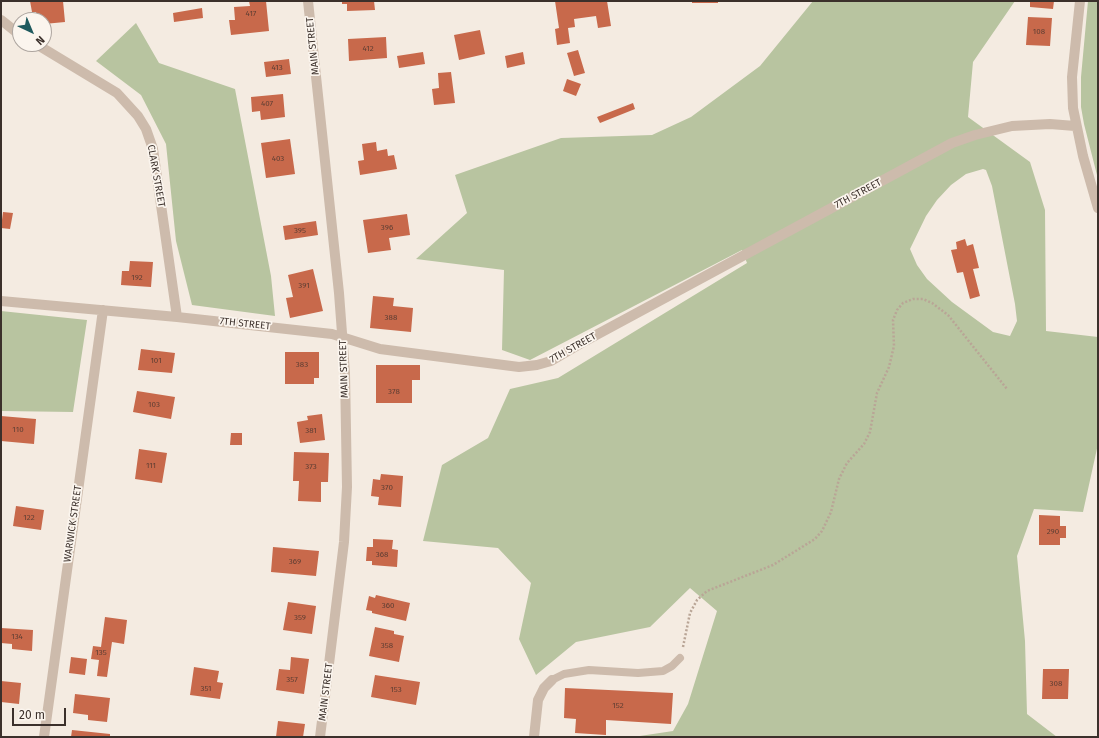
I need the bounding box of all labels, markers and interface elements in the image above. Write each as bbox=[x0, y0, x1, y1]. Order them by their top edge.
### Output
house number: 417 bbox=[246, 9, 256, 19]
north arrow bbox=[12, 12, 52, 52]
street label: MAIN STREET bbox=[304, 16, 322, 76]
house number: 108 bbox=[1033, 27, 1045, 37]
text: N bbox=[33, 33, 47, 47]
house number: 412 bbox=[362, 44, 374, 54]
house number: 413 bbox=[271, 63, 283, 73]
house number: 407 bbox=[261, 99, 273, 109]
street label: CLARK STREET bbox=[145, 144, 167, 208]
house number: 403 bbox=[272, 154, 284, 164]
street label: 7TH STREET bbox=[833, 177, 883, 211]
house number: 396 bbox=[381, 223, 393, 233]
house number: 395 bbox=[294, 226, 306, 236]
house number: 192 bbox=[131, 273, 143, 283]
house number: 391 bbox=[298, 281, 310, 291]
house number: 388 bbox=[385, 313, 397, 323]
street label: 7TH STREET bbox=[219, 315, 271, 333]
street label: 7TH STREET bbox=[548, 330, 598, 366]
street label: MAIN STREET bbox=[337, 340, 351, 398]
house number: 101 bbox=[150, 356, 162, 366]
house number: 383 bbox=[296, 360, 308, 370]
house number: 378 bbox=[388, 387, 400, 397]
house number: 103 bbox=[148, 400, 160, 410]
house number: 110 bbox=[12, 425, 24, 435]
house number: 381 bbox=[305, 426, 317, 436]
house number: 111 bbox=[146, 461, 156, 471]
house number: 373 bbox=[305, 462, 317, 472]
house number: 370 bbox=[381, 483, 393, 493]
street label: WARWICK STREET bbox=[62, 485, 84, 563]
house number: 122 bbox=[23, 513, 35, 523]
house number: 290 bbox=[1047, 527, 1059, 537]
house number: 368 bbox=[376, 550, 388, 560]
house number: 369 bbox=[289, 557, 301, 567]
house number: 360 bbox=[382, 601, 394, 611]
house number: 359 bbox=[294, 613, 306, 623]
house number: 134 bbox=[11, 632, 23, 642]
house number: 358 bbox=[381, 641, 393, 651]
house number: 135 bbox=[95, 648, 107, 658]
street label: MAIN STREET bbox=[316, 662, 336, 722]
house number: 357 bbox=[286, 675, 298, 685]
house number: 308 bbox=[1050, 679, 1062, 689]
house number: 351 bbox=[200, 684, 212, 694]
house number: 153 bbox=[390, 685, 402, 695]
scale bar bbox=[14, 700, 68, 726]
house number: 152 bbox=[612, 701, 624, 711]
text: 20 m bbox=[19, 708, 45, 722]

